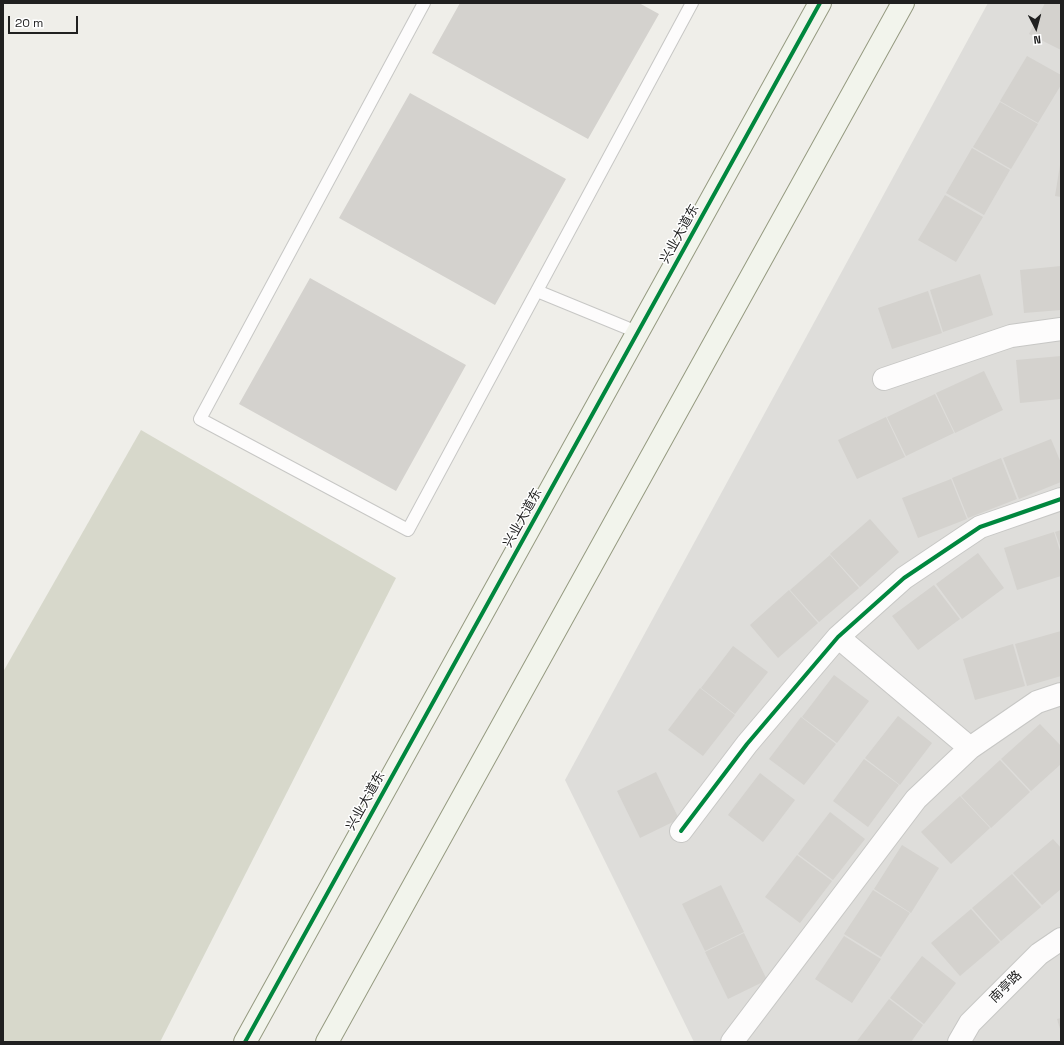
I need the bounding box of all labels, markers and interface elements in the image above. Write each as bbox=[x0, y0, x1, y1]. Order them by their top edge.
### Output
scale bar bbox=[10, 8, 80, 34]
north arrow bbox=[1016, 8, 1056, 48]
text: 20 m bbox=[15, 15, 43, 31]
text: N bbox=[1033, 33, 1042, 47]
street label: 兴业大道东 bbox=[657, 202, 703, 266]
street label: 兴业大道东 bbox=[500, 486, 546, 550]
street label: 兴业大道东 bbox=[343, 769, 389, 833]
street label: 南亭路 bbox=[987, 968, 1025, 1006]

